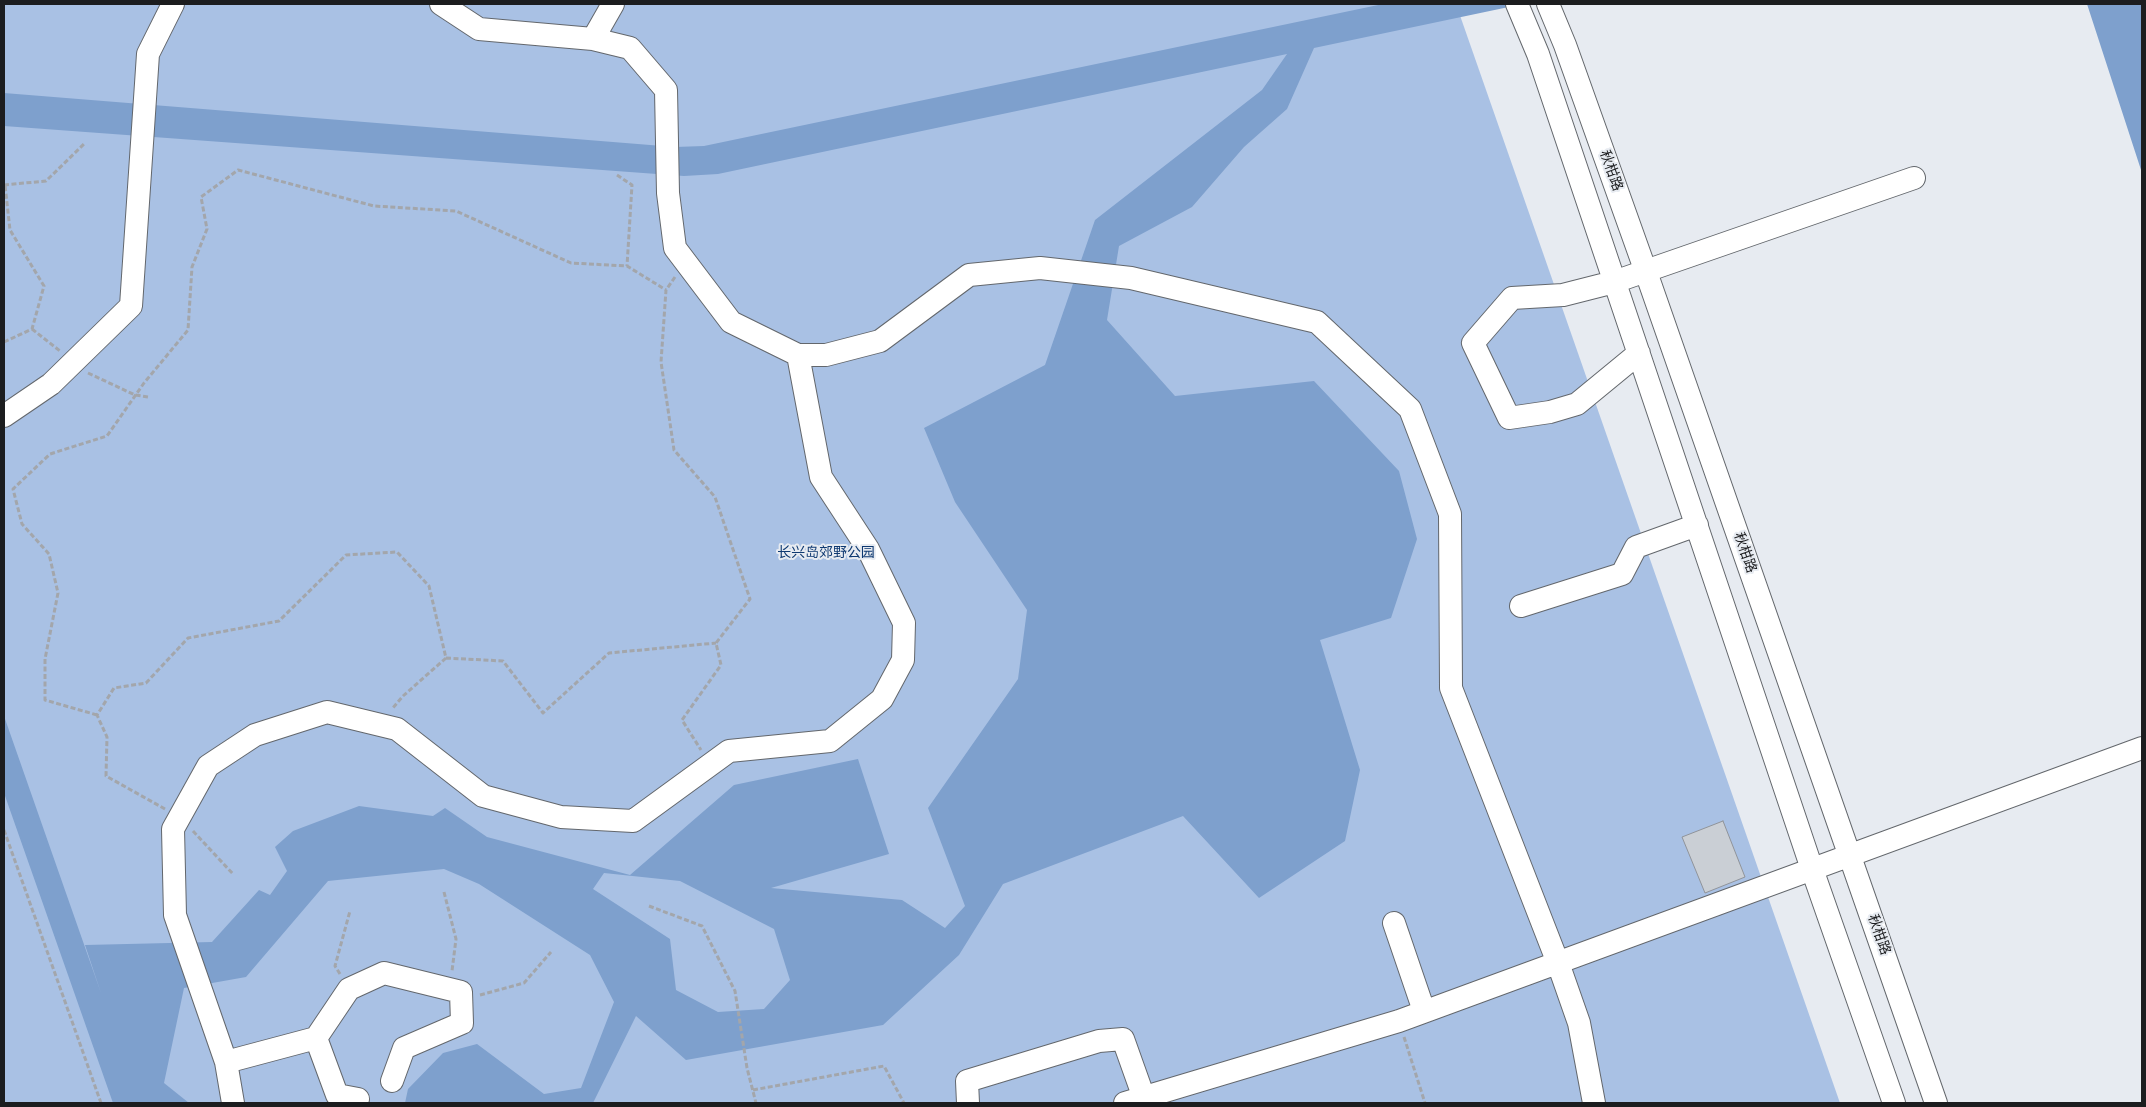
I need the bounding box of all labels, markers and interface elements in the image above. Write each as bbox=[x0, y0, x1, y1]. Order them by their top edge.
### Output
street label: 秋柑路 bbox=[1595, 148, 1625, 194]
street label: 秋柑路 bbox=[1729, 530, 1759, 576]
park label: 长兴岛郊野公园 bbox=[777, 546, 875, 562]
street label: 秋柑路 bbox=[1863, 912, 1893, 958]

